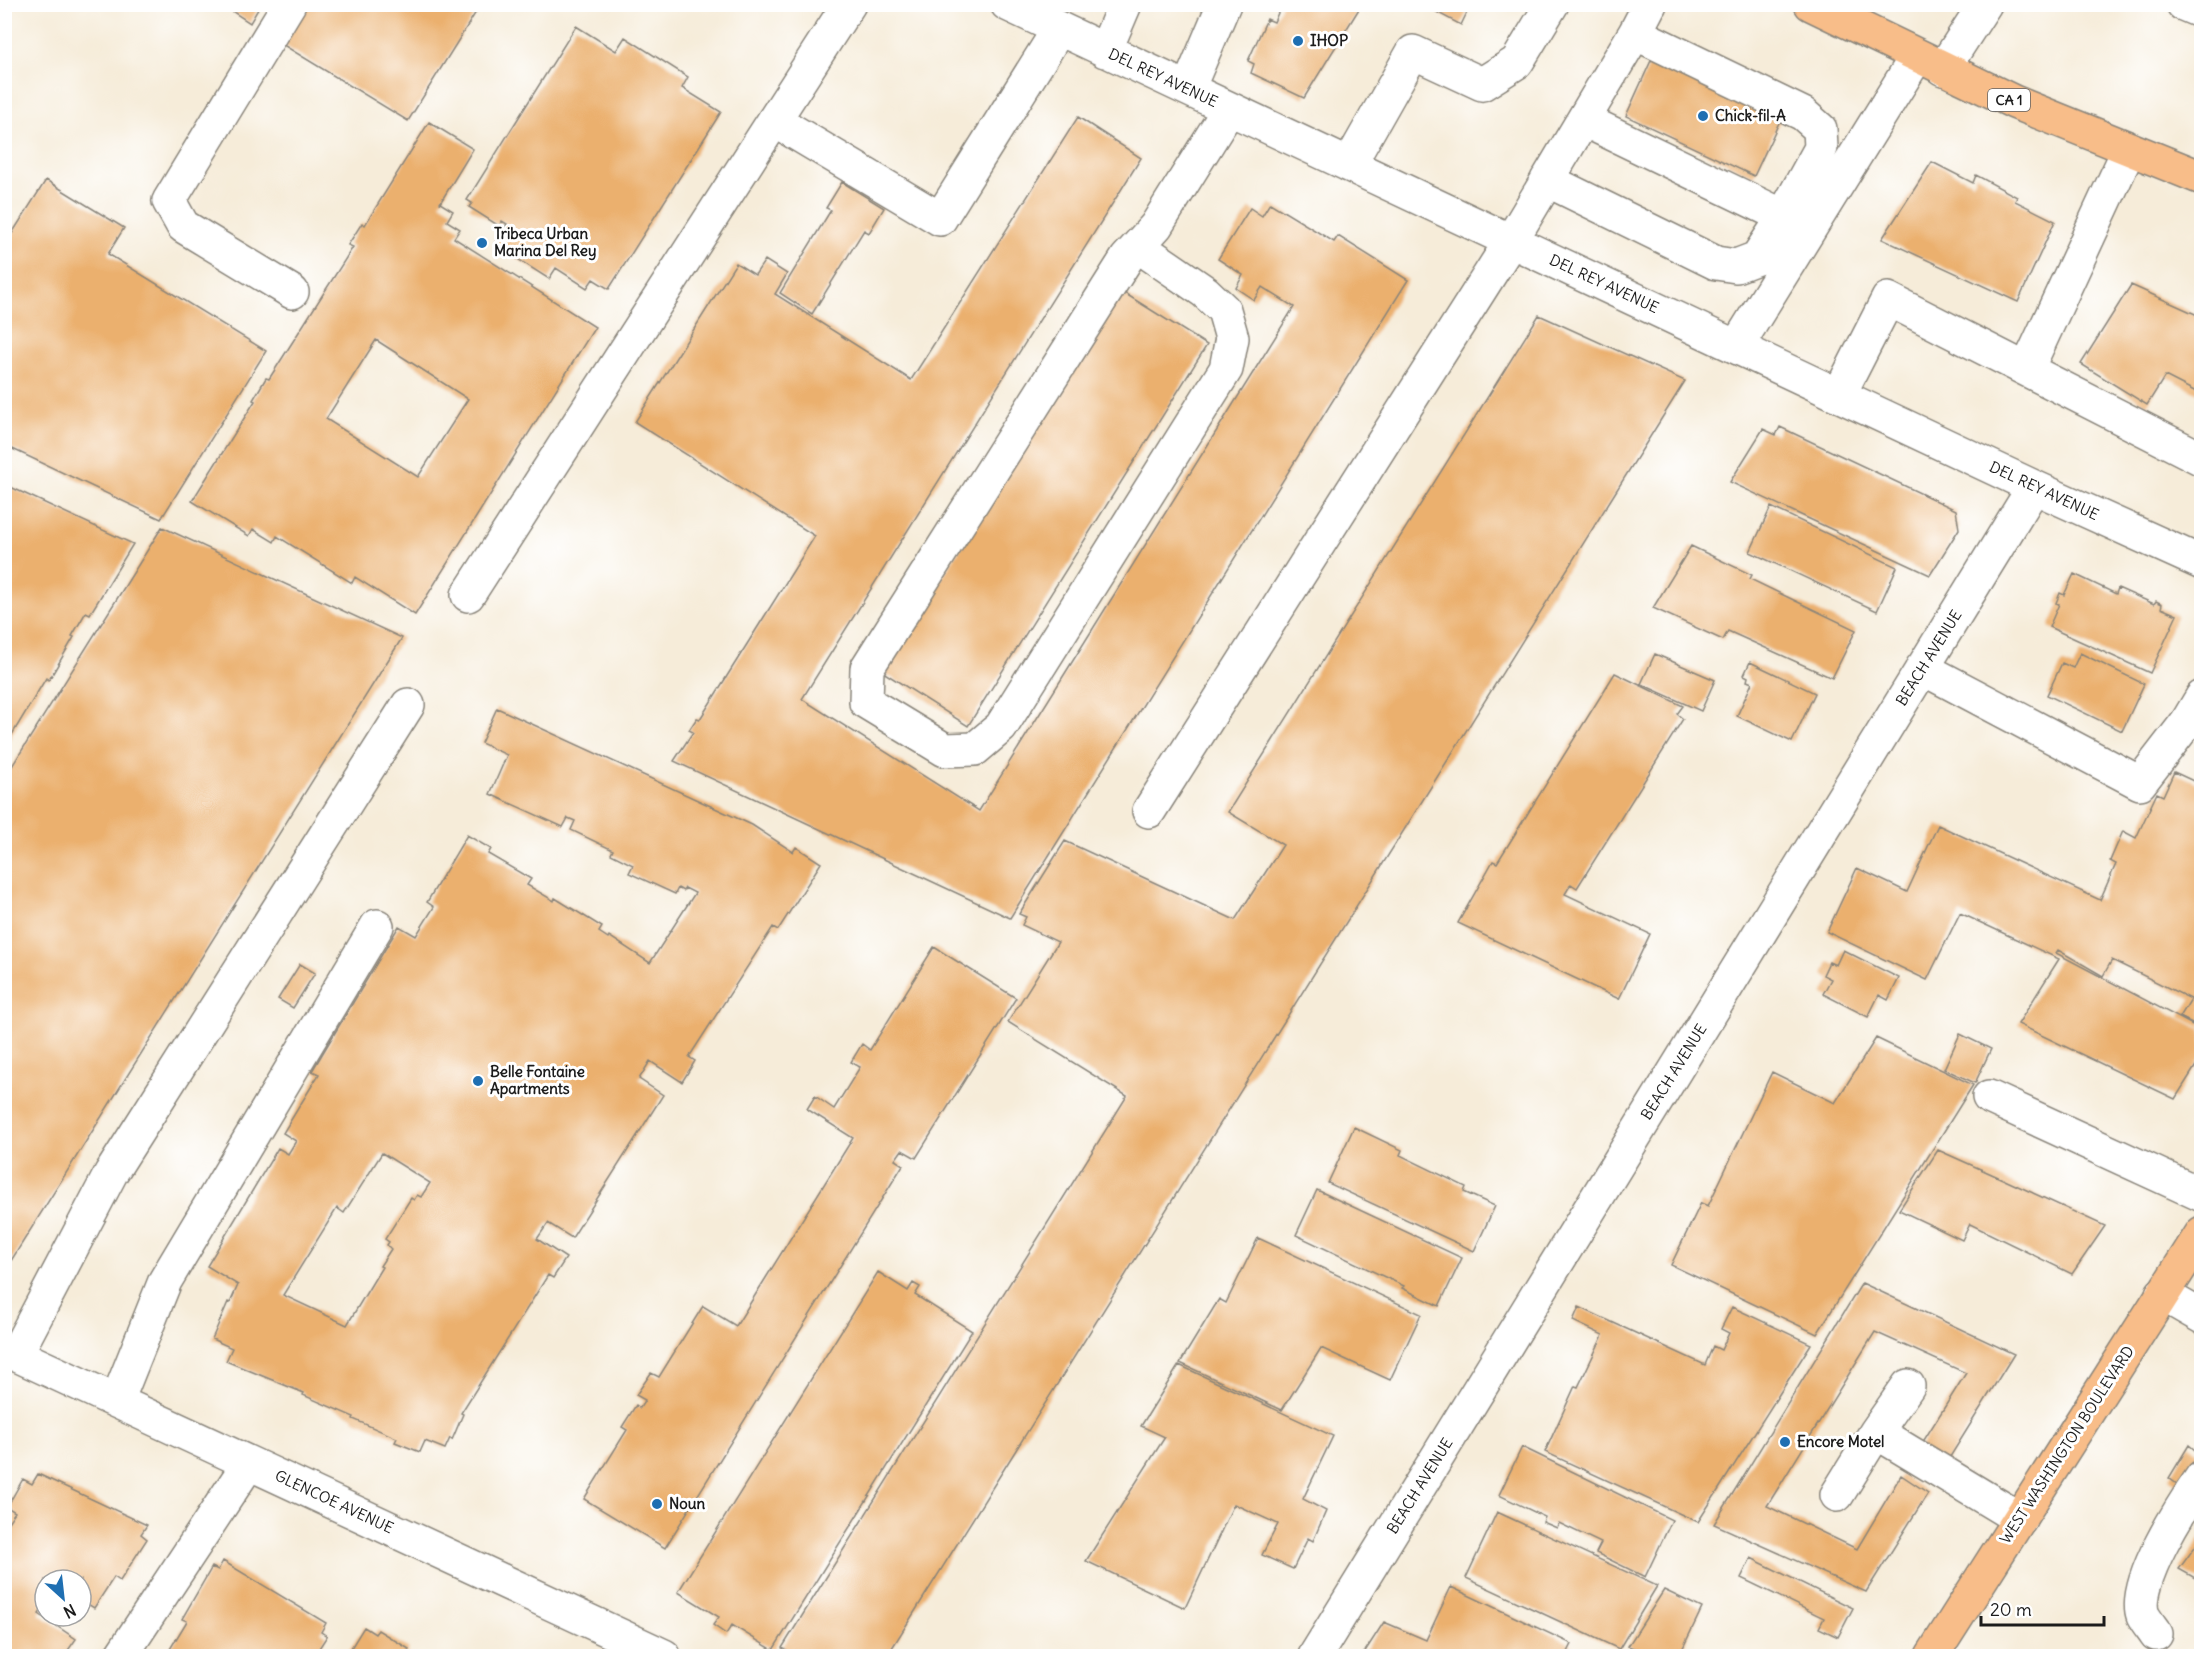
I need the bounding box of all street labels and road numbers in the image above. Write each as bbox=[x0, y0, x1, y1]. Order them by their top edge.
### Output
street label: DEL REY AVENUE bbox=[1106, 44, 1221, 111]
road number: CA 1 bbox=[1988, 89, 2030, 111]
street label: DEL REY AVENUE bbox=[1547, 250, 1662, 317]
street label: DEL REY AVENUE bbox=[1987, 457, 2102, 524]
street label: BEACH AVENUE bbox=[1892, 606, 1966, 709]
street label: BEACH AVENUE bbox=[1637, 1020, 1711, 1123]
street label: WEST WASHINGTON BOULEVARD bbox=[1995, 1342, 2138, 1547]
street label: BEACH AVENUE bbox=[1383, 1434, 1457, 1537]
street label: GLENCOE AVENUE bbox=[272, 1466, 397, 1537]

